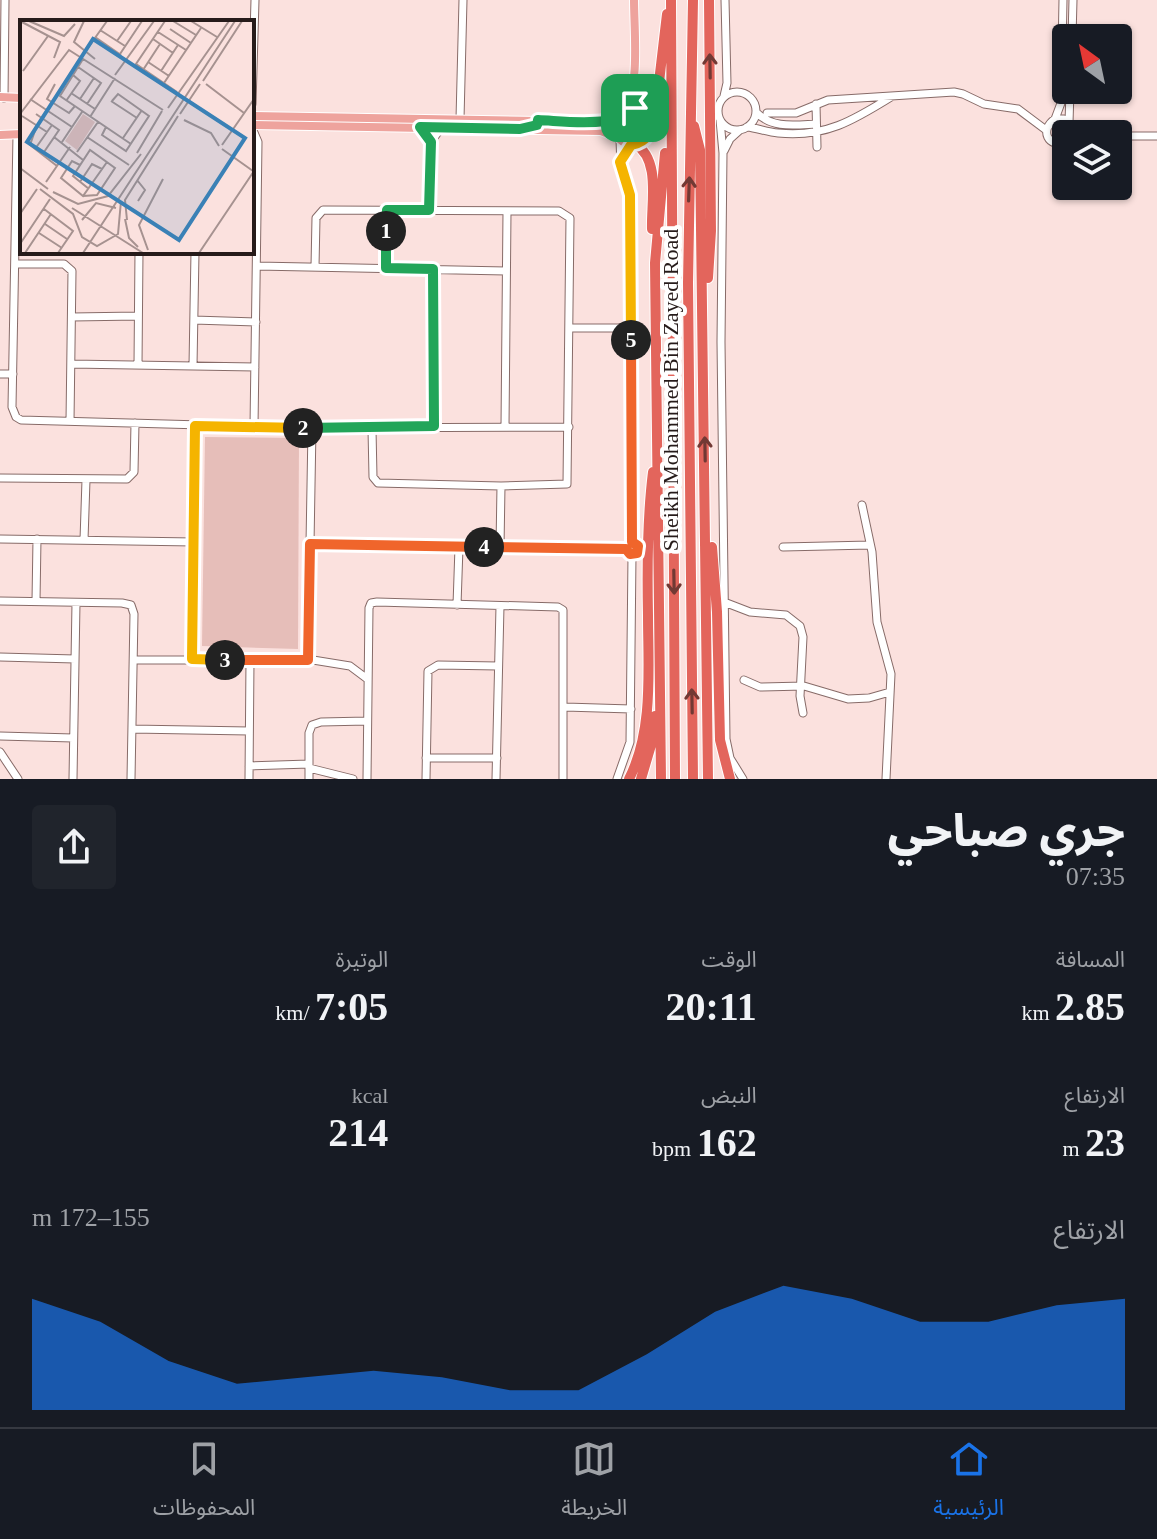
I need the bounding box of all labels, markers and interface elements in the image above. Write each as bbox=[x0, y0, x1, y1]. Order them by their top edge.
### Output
inset map bbox=[20, 20, 254, 254]
north arrow bbox=[1052, 24, 1132, 104]
map controls bbox=[1052, 24, 1132, 200]
one-way arrow bbox=[702, 53, 718, 80]
pin bbox=[601, 74, 669, 142]
icon: arrive bbox=[613, 86, 657, 130]
button: layers bbox=[1052, 120, 1132, 200]
one-way arrow bbox=[681, 176, 696, 203]
pin: 1 bbox=[366, 211, 406, 251]
text: 1 bbox=[381, 218, 392, 243]
street label: Sheikh Mohammed Bin Zayed Road bbox=[658, 229, 683, 551]
pin: 5 bbox=[611, 320, 651, 360]
text: 5 bbox=[626, 327, 637, 352]
pin: 2 bbox=[283, 408, 323, 448]
text: 2 bbox=[298, 415, 309, 440]
one-way arrow bbox=[697, 436, 713, 463]
pin: 4 bbox=[464, 527, 504, 567]
text: 4 bbox=[479, 534, 490, 559]
one-way arrow bbox=[666, 568, 682, 595]
pin: 3 bbox=[205, 640, 245, 680]
text: 3 bbox=[220, 647, 231, 672]
one-way arrow bbox=[684, 688, 700, 715]
button: share bbox=[32, 805, 116, 889]
text: جري صباحي bbox=[888, 807, 1125, 856]
text: 07:35 bbox=[1066, 862, 1125, 891]
text: الوتيرة bbox=[335, 947, 388, 972]
text: الوقت bbox=[701, 947, 757, 972]
text: المسافة bbox=[1056, 947, 1125, 972]
text: 7:05 bbox=[315, 984, 388, 1029]
text: 20:11 bbox=[666, 984, 757, 1029]
text: 2.85 bbox=[1055, 984, 1125, 1029]
text: /km bbox=[275, 1000, 315, 1025]
text: km bbox=[1021, 1000, 1055, 1025]
text: kcal bbox=[352, 1083, 388, 1108]
text: النبض bbox=[701, 1083, 757, 1108]
text: الارتفاع bbox=[1065, 1083, 1125, 1108]
text: 214 bbox=[328, 1110, 388, 1155]
text: 162 bbox=[697, 1120, 757, 1165]
text: 23 bbox=[1085, 1120, 1125, 1165]
text: bpm bbox=[652, 1136, 697, 1161]
text: m bbox=[1062, 1136, 1085, 1161]
text: 155–172 m bbox=[32, 1203, 150, 1232]
text: الارتفاع bbox=[1054, 1216, 1125, 1245]
tab: المحفوظات bbox=[153, 1437, 255, 1531]
tab: الخريطة bbox=[561, 1437, 627, 1531]
tab: الرئيسية bbox=[933, 1437, 1004, 1531]

